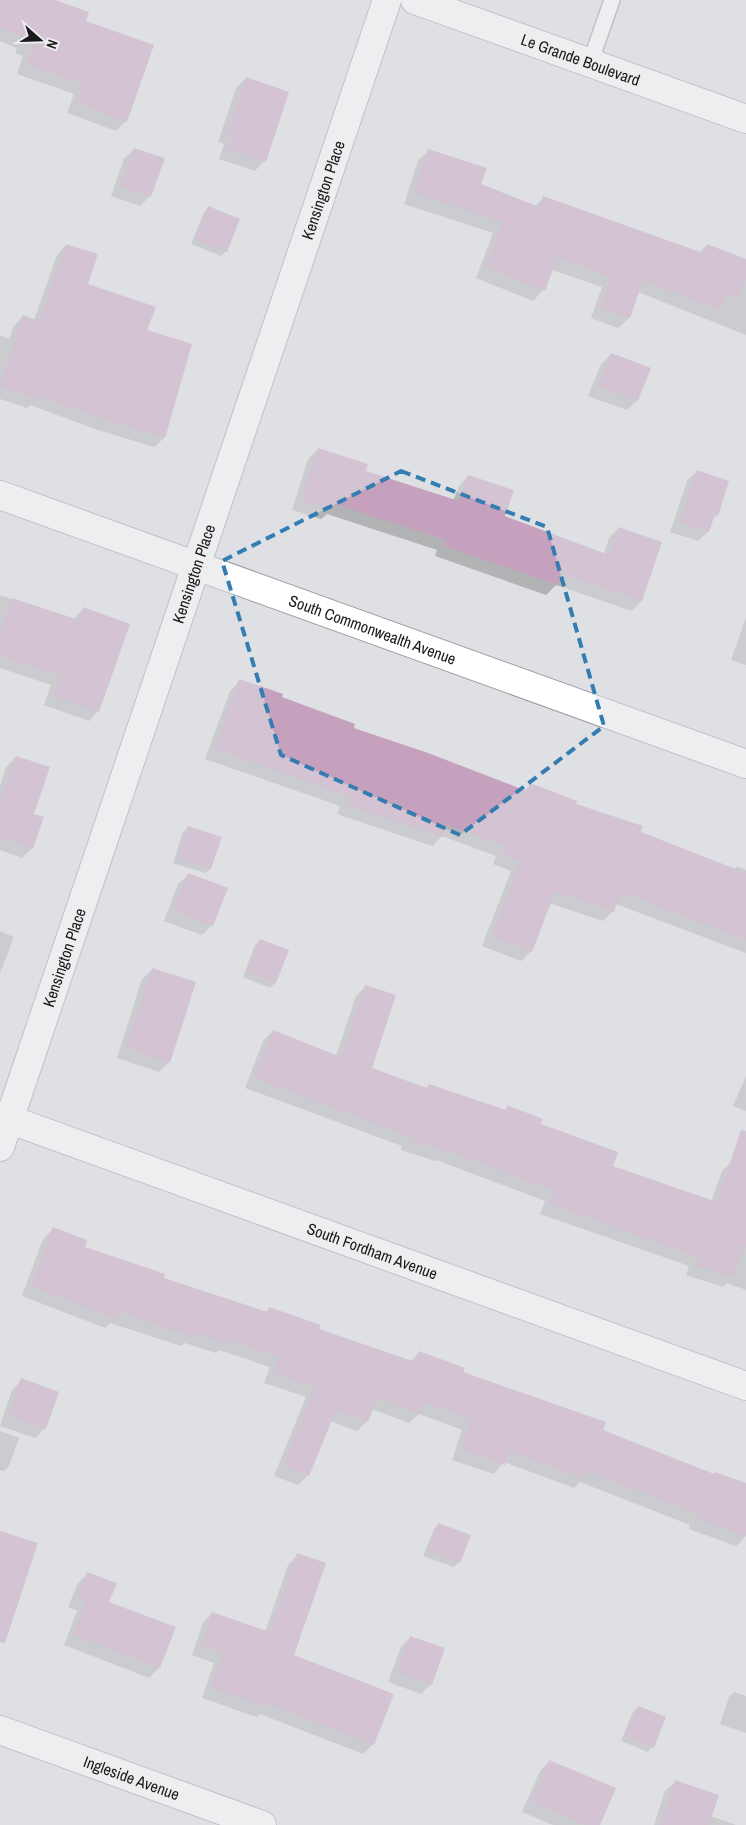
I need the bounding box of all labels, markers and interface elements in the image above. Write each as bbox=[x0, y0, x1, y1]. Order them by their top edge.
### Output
north arrow bbox=[15, 15, 65, 65]
street label: Le Grande Boulevard bbox=[518, 28, 643, 91]
text: N bbox=[42, 37, 62, 51]
street label: Kensington Place bbox=[296, 138, 350, 242]
street label: Kensington Place bbox=[167, 521, 220, 626]
street label: South Commonwealth Avenue bbox=[286, 589, 459, 670]
street label: Kensington Place bbox=[37, 905, 91, 1010]
street label: South Fordham Avenue bbox=[304, 1217, 441, 1284]
street label: Ingleside Avenue bbox=[81, 1750, 183, 1805]

